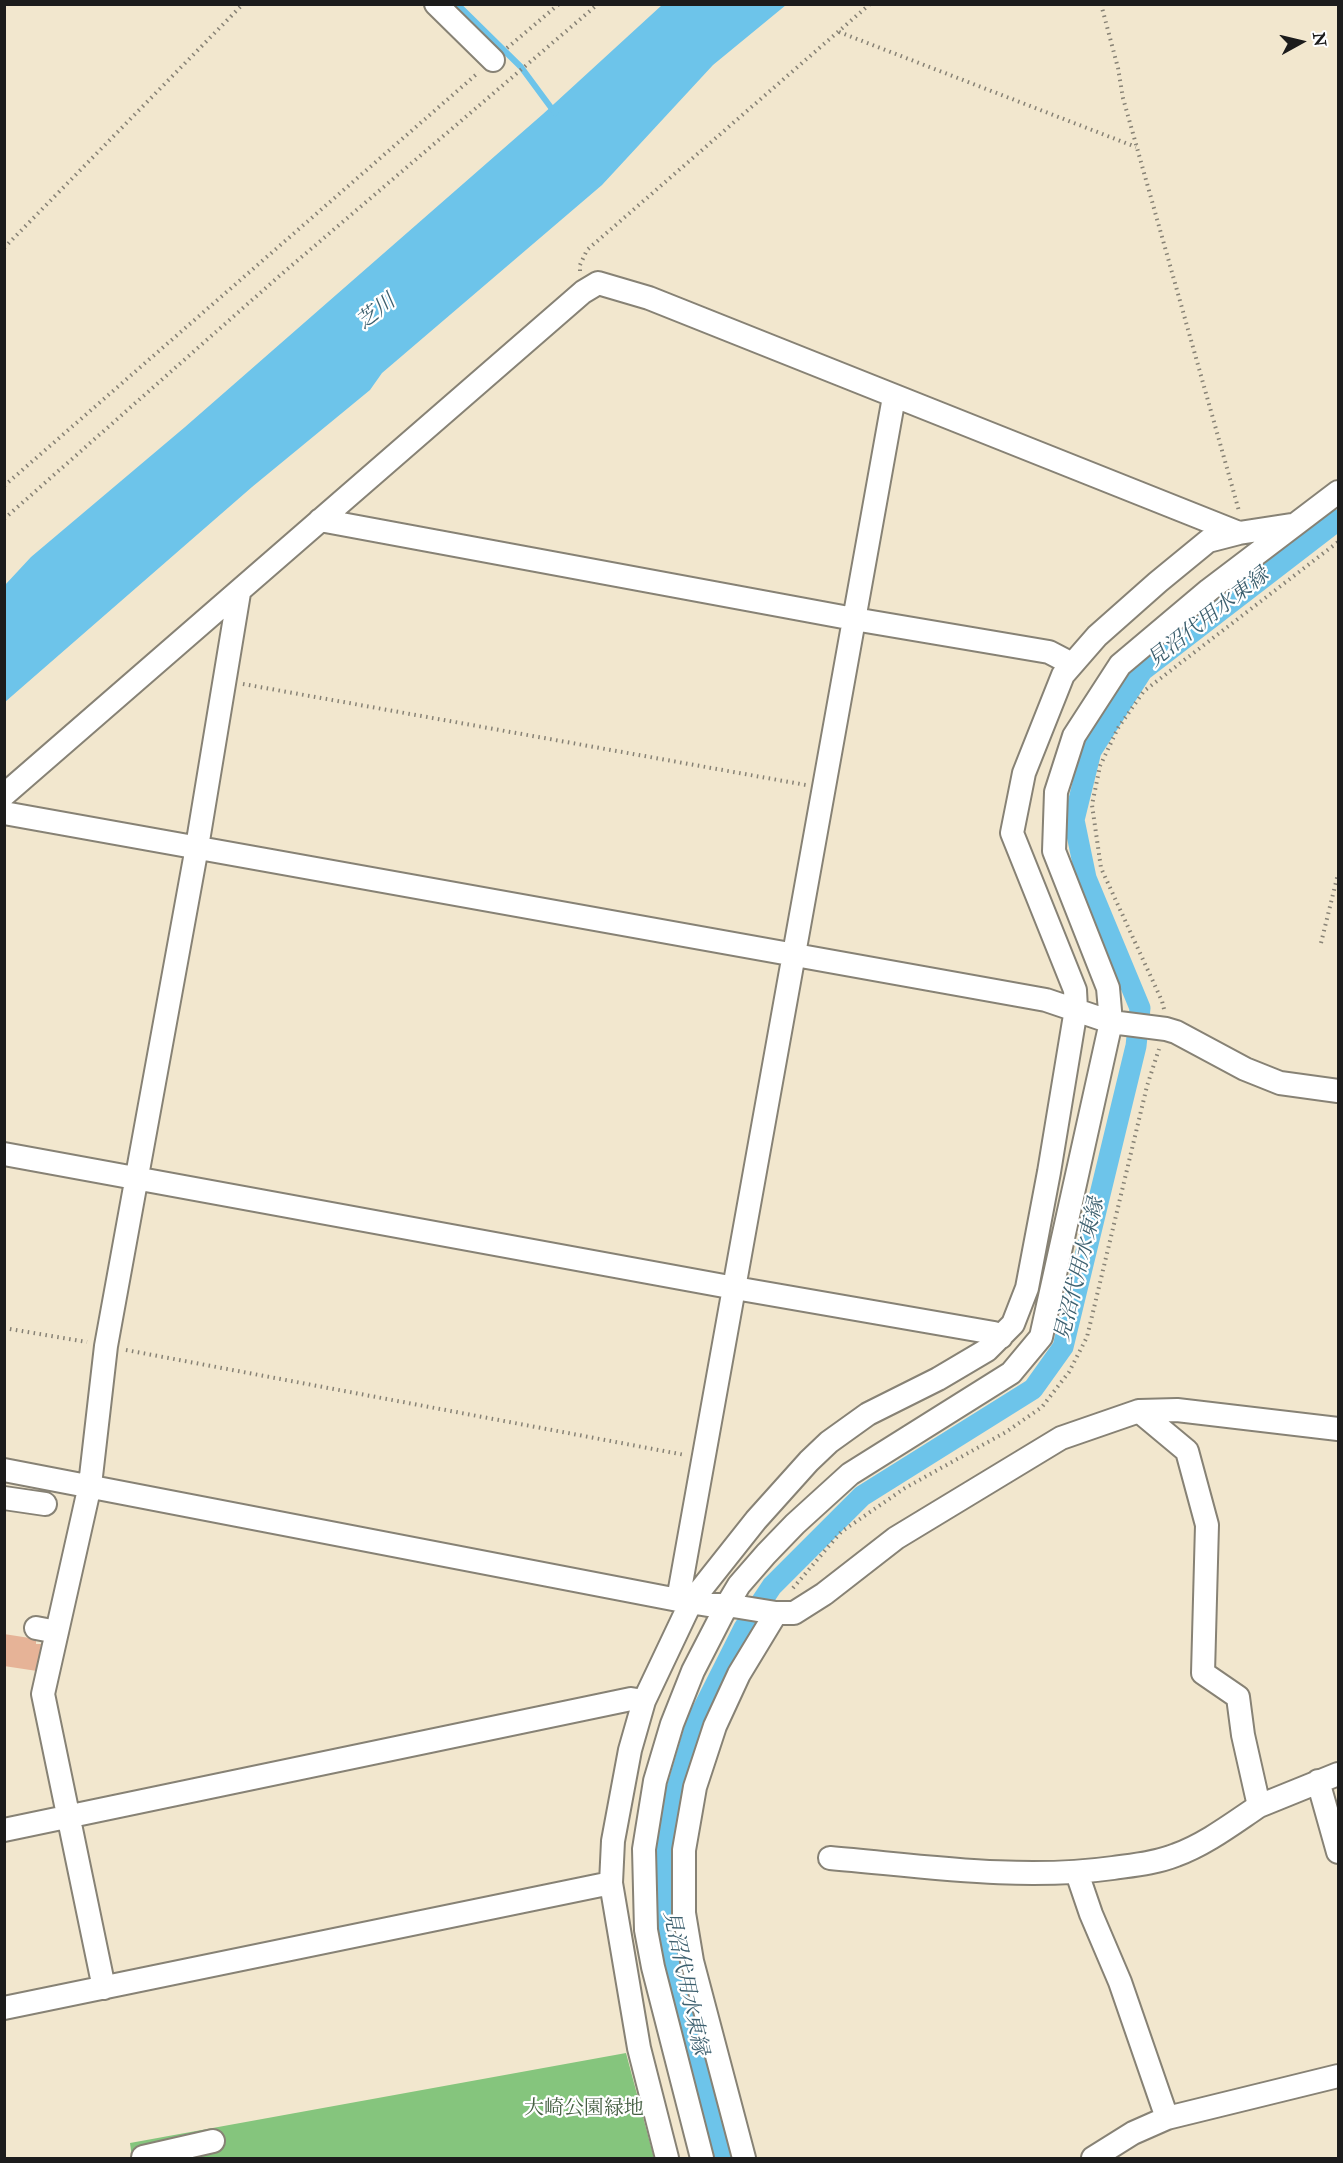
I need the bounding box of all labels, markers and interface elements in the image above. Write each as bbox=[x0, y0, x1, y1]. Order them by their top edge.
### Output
north arrow bbox=[1271, 12, 1331, 72]
text: N bbox=[1308, 31, 1330, 48]
water label: 芝川 bbox=[353, 290, 401, 336]
water label: 見沼代用水東縁 bbox=[1143, 564, 1275, 674]
water label: 見沼代用水東縁 bbox=[1051, 1196, 1111, 1344]
water label: 見沼代用水東縁 bbox=[656, 1908, 712, 2058]
park label: 大崎公園緑地 bbox=[524, 2098, 644, 2122]

